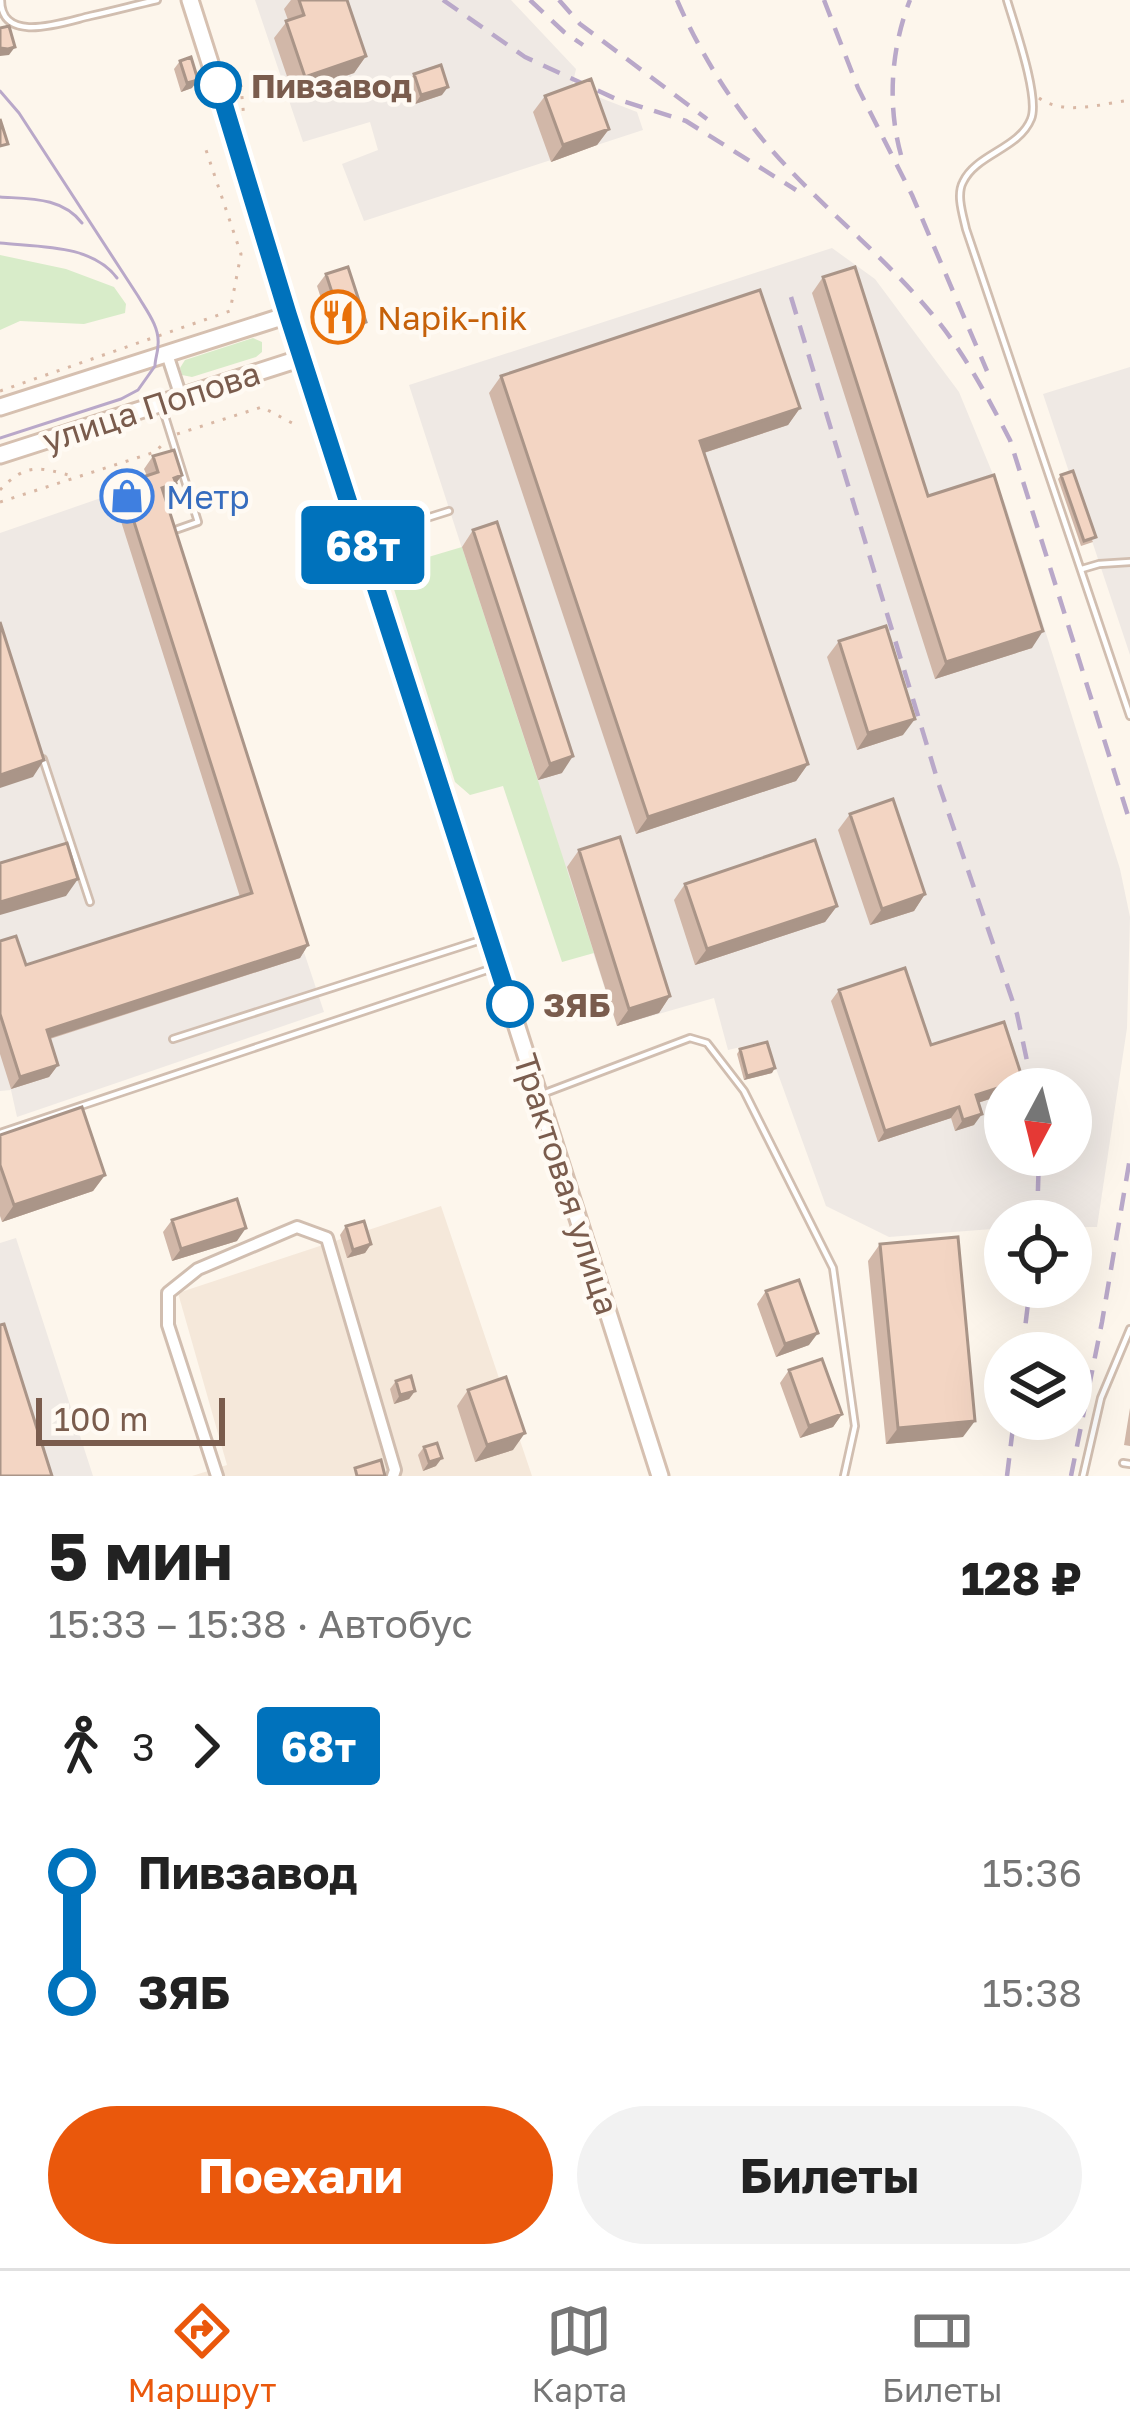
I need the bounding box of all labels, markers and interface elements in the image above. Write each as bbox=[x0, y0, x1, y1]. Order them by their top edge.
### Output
marker: Пивзавод bbox=[196, 63, 240, 107]
place label: Пивзавод bbox=[251, 66, 412, 105]
restaurant icon: Napik-nik bbox=[310, 289, 366, 345]
place label: Napik-nik bbox=[377, 298, 528, 337]
street label: улица Попова bbox=[37, 352, 265, 460]
shop icon: Метр bbox=[99, 468, 155, 524]
place label: Метр bbox=[166, 477, 250, 516]
line badge: 68т bbox=[294, 506, 432, 584]
text: 68т bbox=[325, 520, 401, 570]
marker: ЗЯБ bbox=[488, 982, 532, 1026]
place label: ЗЯБ bbox=[543, 985, 611, 1024]
street label: Трактовая улица bbox=[506, 1049, 628, 1319]
north arrow bbox=[984, 1068, 1092, 1176]
map controls bbox=[984, 1068, 1092, 1440]
button: locate bbox=[984, 1200, 1092, 1308]
button: layers bbox=[984, 1332, 1092, 1440]
scale bar bbox=[36, 1392, 225, 1445]
text: 100 m bbox=[54, 1399, 148, 1438]
text: 5 мин bbox=[48, 1515, 233, 1595]
text: 128 ₽ bbox=[961, 1551, 1082, 1605]
text: 15:33 – 15:38 · Автобус bbox=[48, 1600, 473, 1647]
icon: walk bbox=[48, 1713, 114, 1779]
icon: forward bbox=[173, 1713, 239, 1779]
text: 68т bbox=[281, 1721, 356, 1771]
text: 3 bbox=[132, 1723, 155, 1770]
text: Пивзавод bbox=[138, 1845, 357, 1899]
text: 15:36 bbox=[982, 1849, 1082, 1896]
text: ЗЯБ bbox=[138, 1965, 230, 2019]
text: 15:38 bbox=[982, 1969, 1082, 2016]
button: Поехали bbox=[48, 2106, 553, 2244]
button: Билеты bbox=[577, 2106, 1082, 2244]
tab: Маршрут bbox=[128, 2298, 277, 2409]
tab: Карта bbox=[532, 2298, 627, 2409]
tab: Билеты bbox=[882, 2298, 1003, 2409]

